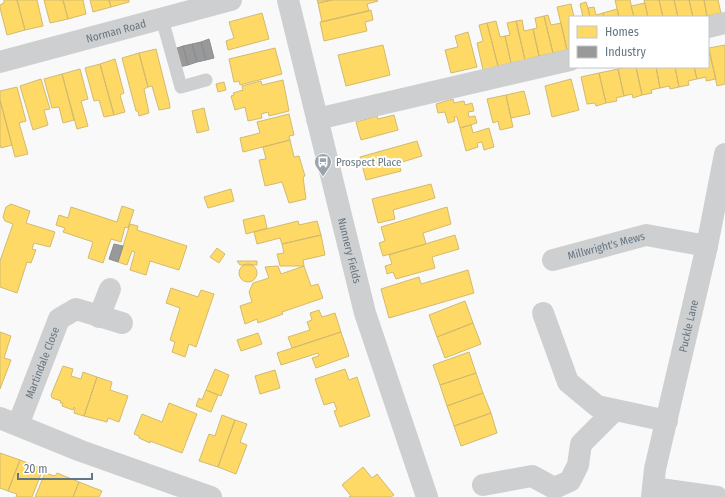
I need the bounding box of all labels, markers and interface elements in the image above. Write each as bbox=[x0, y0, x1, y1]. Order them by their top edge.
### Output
legend bbox=[569, 16, 709, 68]
street label: Norman Road bbox=[85, 17, 147, 45]
text: Homes bbox=[605, 25, 639, 39]
text: Industry bbox=[605, 45, 646, 59]
bus stop icon: Prospect Place bbox=[313, 152, 333, 177]
place label: Prospect Place bbox=[336, 156, 402, 169]
street label: Nunnery Fields bbox=[335, 216, 364, 285]
street label: Millwright's Mews bbox=[566, 229, 646, 262]
street label: Puckle Lane bbox=[676, 298, 701, 354]
street label: Martindale Close bbox=[22, 325, 62, 400]
scale bar bbox=[18, 455, 92, 481]
text: 20 m bbox=[24, 462, 48, 476]

